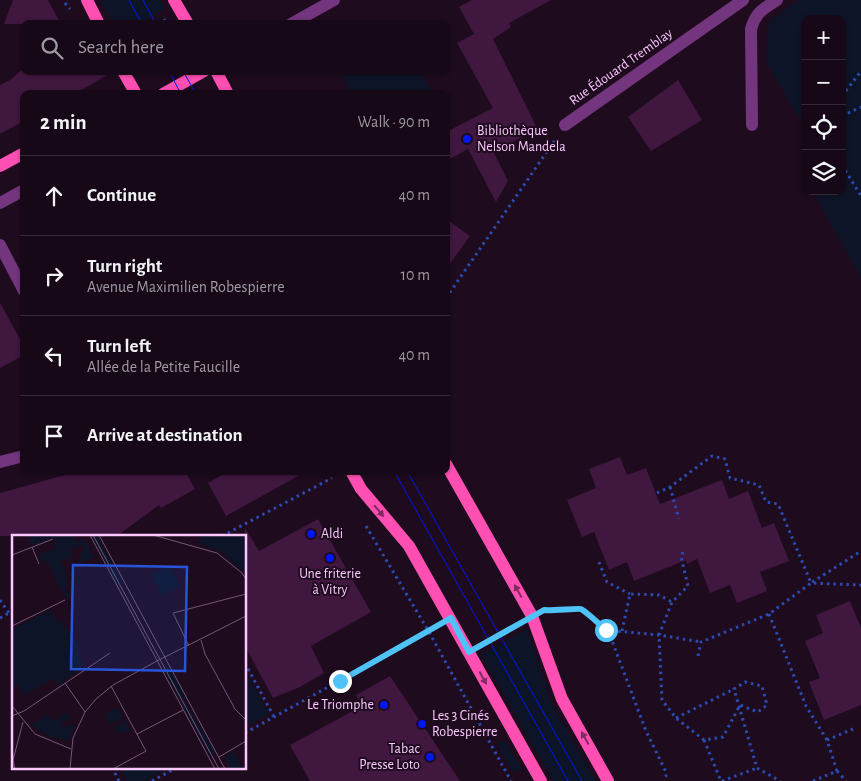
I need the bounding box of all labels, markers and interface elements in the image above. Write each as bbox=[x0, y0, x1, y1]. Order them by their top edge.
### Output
map controls bbox=[801, 15, 846, 195]
button: + bbox=[801, 15, 846, 60]
search box bbox=[20, 20, 450, 75]
street label: Rue Édouard Tremblay bbox=[565, 24, 675, 108]
icon: search bbox=[38, 34, 66, 62]
text: Search here bbox=[78, 38, 164, 57]
button: − bbox=[801, 60, 846, 105]
button: locate bbox=[801, 105, 846, 150]
text: 2 min bbox=[40, 112, 87, 133]
text: Walk · 90 m bbox=[358, 114, 430, 130]
place label: Bibliothèque Nelson Mandela bbox=[477, 124, 566, 154]
marker: Bibliothèque Nelson Mandela bbox=[461, 133, 473, 145]
button: layers bbox=[801, 150, 846, 195]
icon: ahead bbox=[40, 182, 68, 210]
text: Continue bbox=[87, 186, 156, 205]
text: 40 m bbox=[398, 187, 430, 203]
text: Turn right bbox=[87, 257, 162, 276]
icon: right bbox=[40, 262, 68, 290]
text: 10 m bbox=[401, 267, 430, 283]
text: Avenue Maximilien Robespierre bbox=[87, 279, 285, 295]
text: Turn left bbox=[87, 337, 151, 356]
icon: left bbox=[40, 342, 68, 370]
text: 40 m bbox=[398, 347, 430, 363]
text: Allée de la Petite Faucille bbox=[87, 359, 240, 375]
icon: arrive bbox=[40, 422, 68, 450]
text: Arrive at destination bbox=[87, 426, 243, 445]
one-way arrow bbox=[373, 504, 385, 516]
place label: Aldi bbox=[321, 527, 343, 541]
marker: Aldi bbox=[305, 528, 317, 540]
inset map bbox=[12, 535, 246, 768]
marker: Une friterie à Vitry bbox=[324, 552, 336, 564]
place label: Une friterie à Vitry bbox=[299, 567, 361, 597]
one-way arrow bbox=[514, 583, 522, 598]
route start bbox=[595, 619, 618, 642]
route end bbox=[329, 670, 352, 693]
one-way arrow bbox=[479, 671, 488, 684]
place label: Le Triomphe bbox=[307, 698, 374, 712]
marker: Le Triomphe bbox=[378, 699, 390, 711]
place label: Les 3 Cinés Robespierre bbox=[432, 709, 497, 739]
marker: Les 3 Cinés Robespierre bbox=[416, 718, 428, 730]
one-way arrow bbox=[580, 732, 589, 745]
place label: Tabac Presse Loto bbox=[359, 742, 421, 772]
marker: Tabac Presse Loto bbox=[424, 751, 436, 763]

